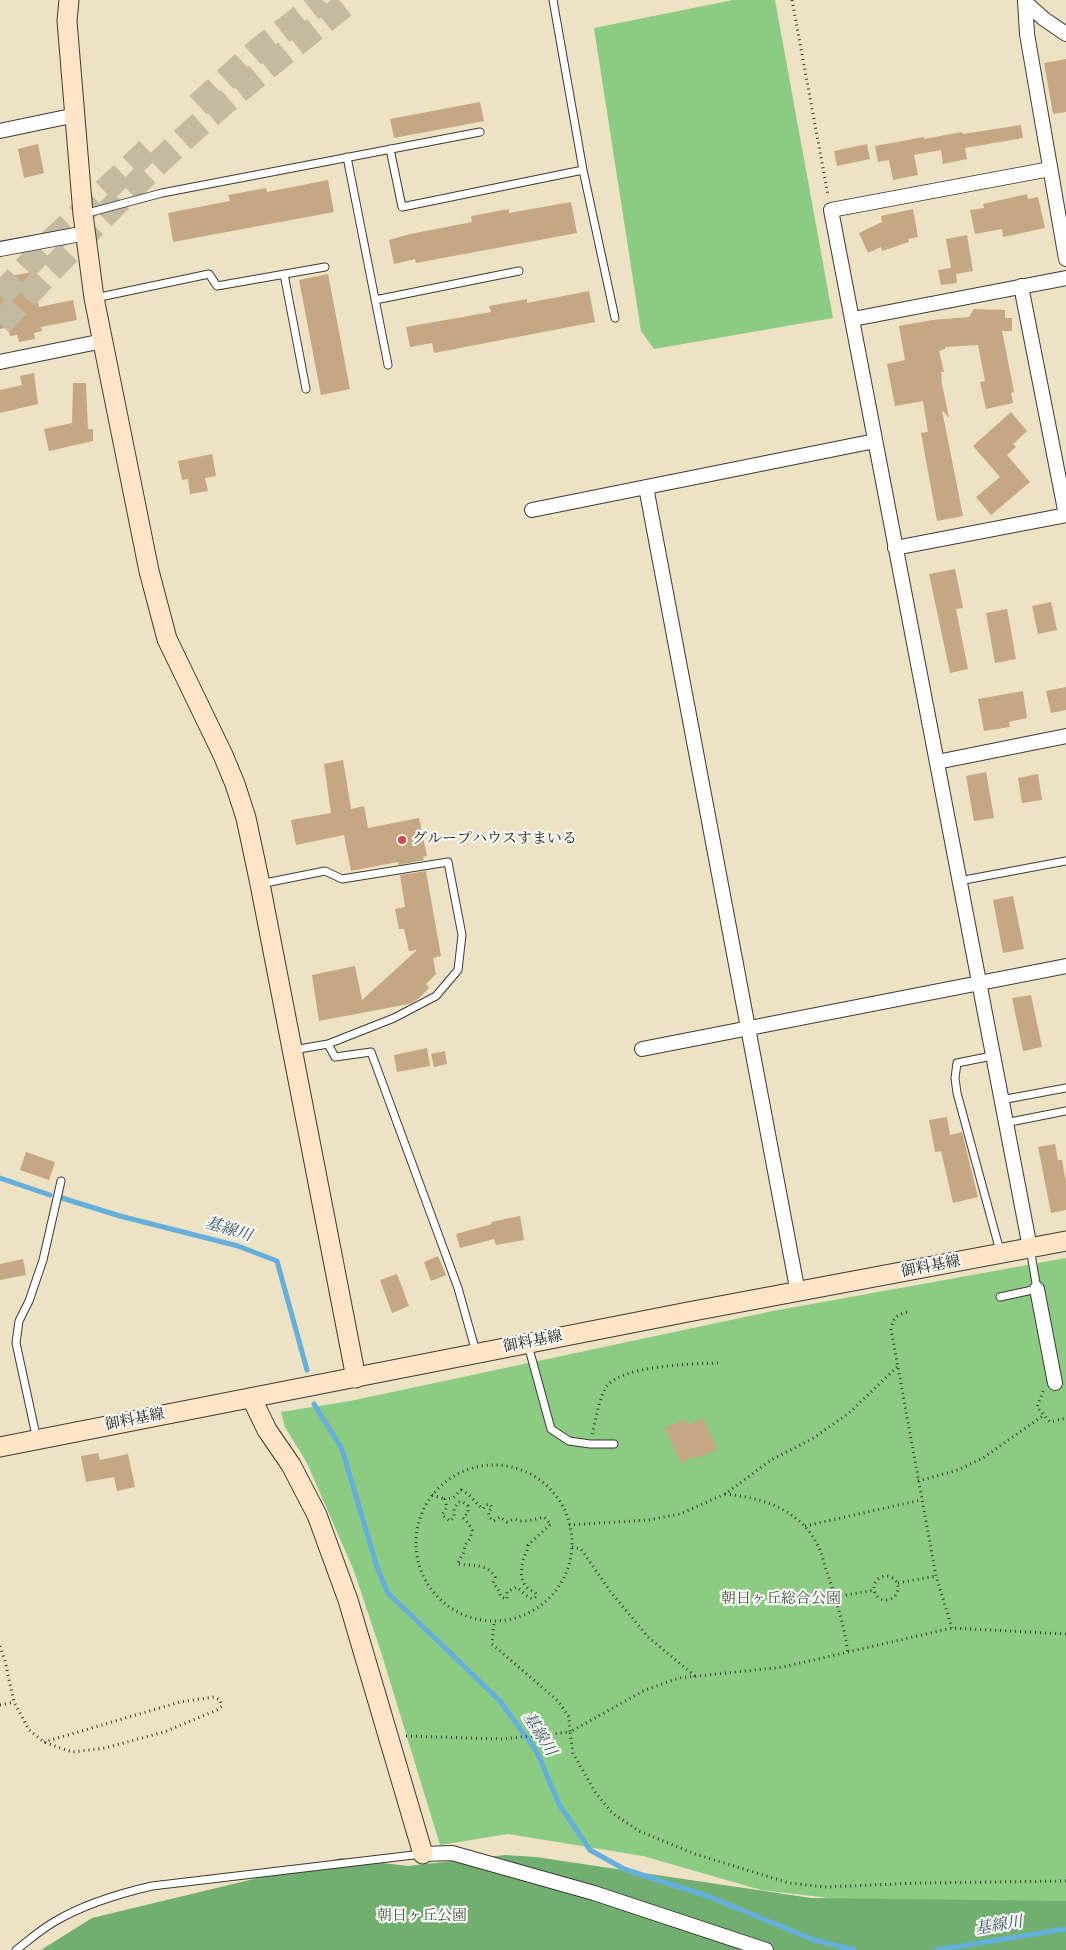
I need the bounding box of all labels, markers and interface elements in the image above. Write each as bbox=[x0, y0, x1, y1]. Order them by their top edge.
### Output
place label: グループハウスすまいる bbox=[412, 831, 577, 849]
marker: グループハウスすまいる bbox=[396, 834, 408, 846]
water label: 基線川 bbox=[202, 1215, 254, 1247]
street label: 御料基線 bbox=[900, 1253, 962, 1283]
street label: 御料基線 bbox=[502, 1328, 564, 1358]
street label: 御料基線 bbox=[104, 1406, 166, 1436]
park label: 朝日ヶ丘総合公園 bbox=[721, 1591, 841, 1609]
water label: 基線川 bbox=[517, 1710, 559, 1760]
park label: 朝日ヶ丘公園 bbox=[377, 1908, 467, 1926]
water label: 基線川 bbox=[974, 1914, 1024, 1940]

